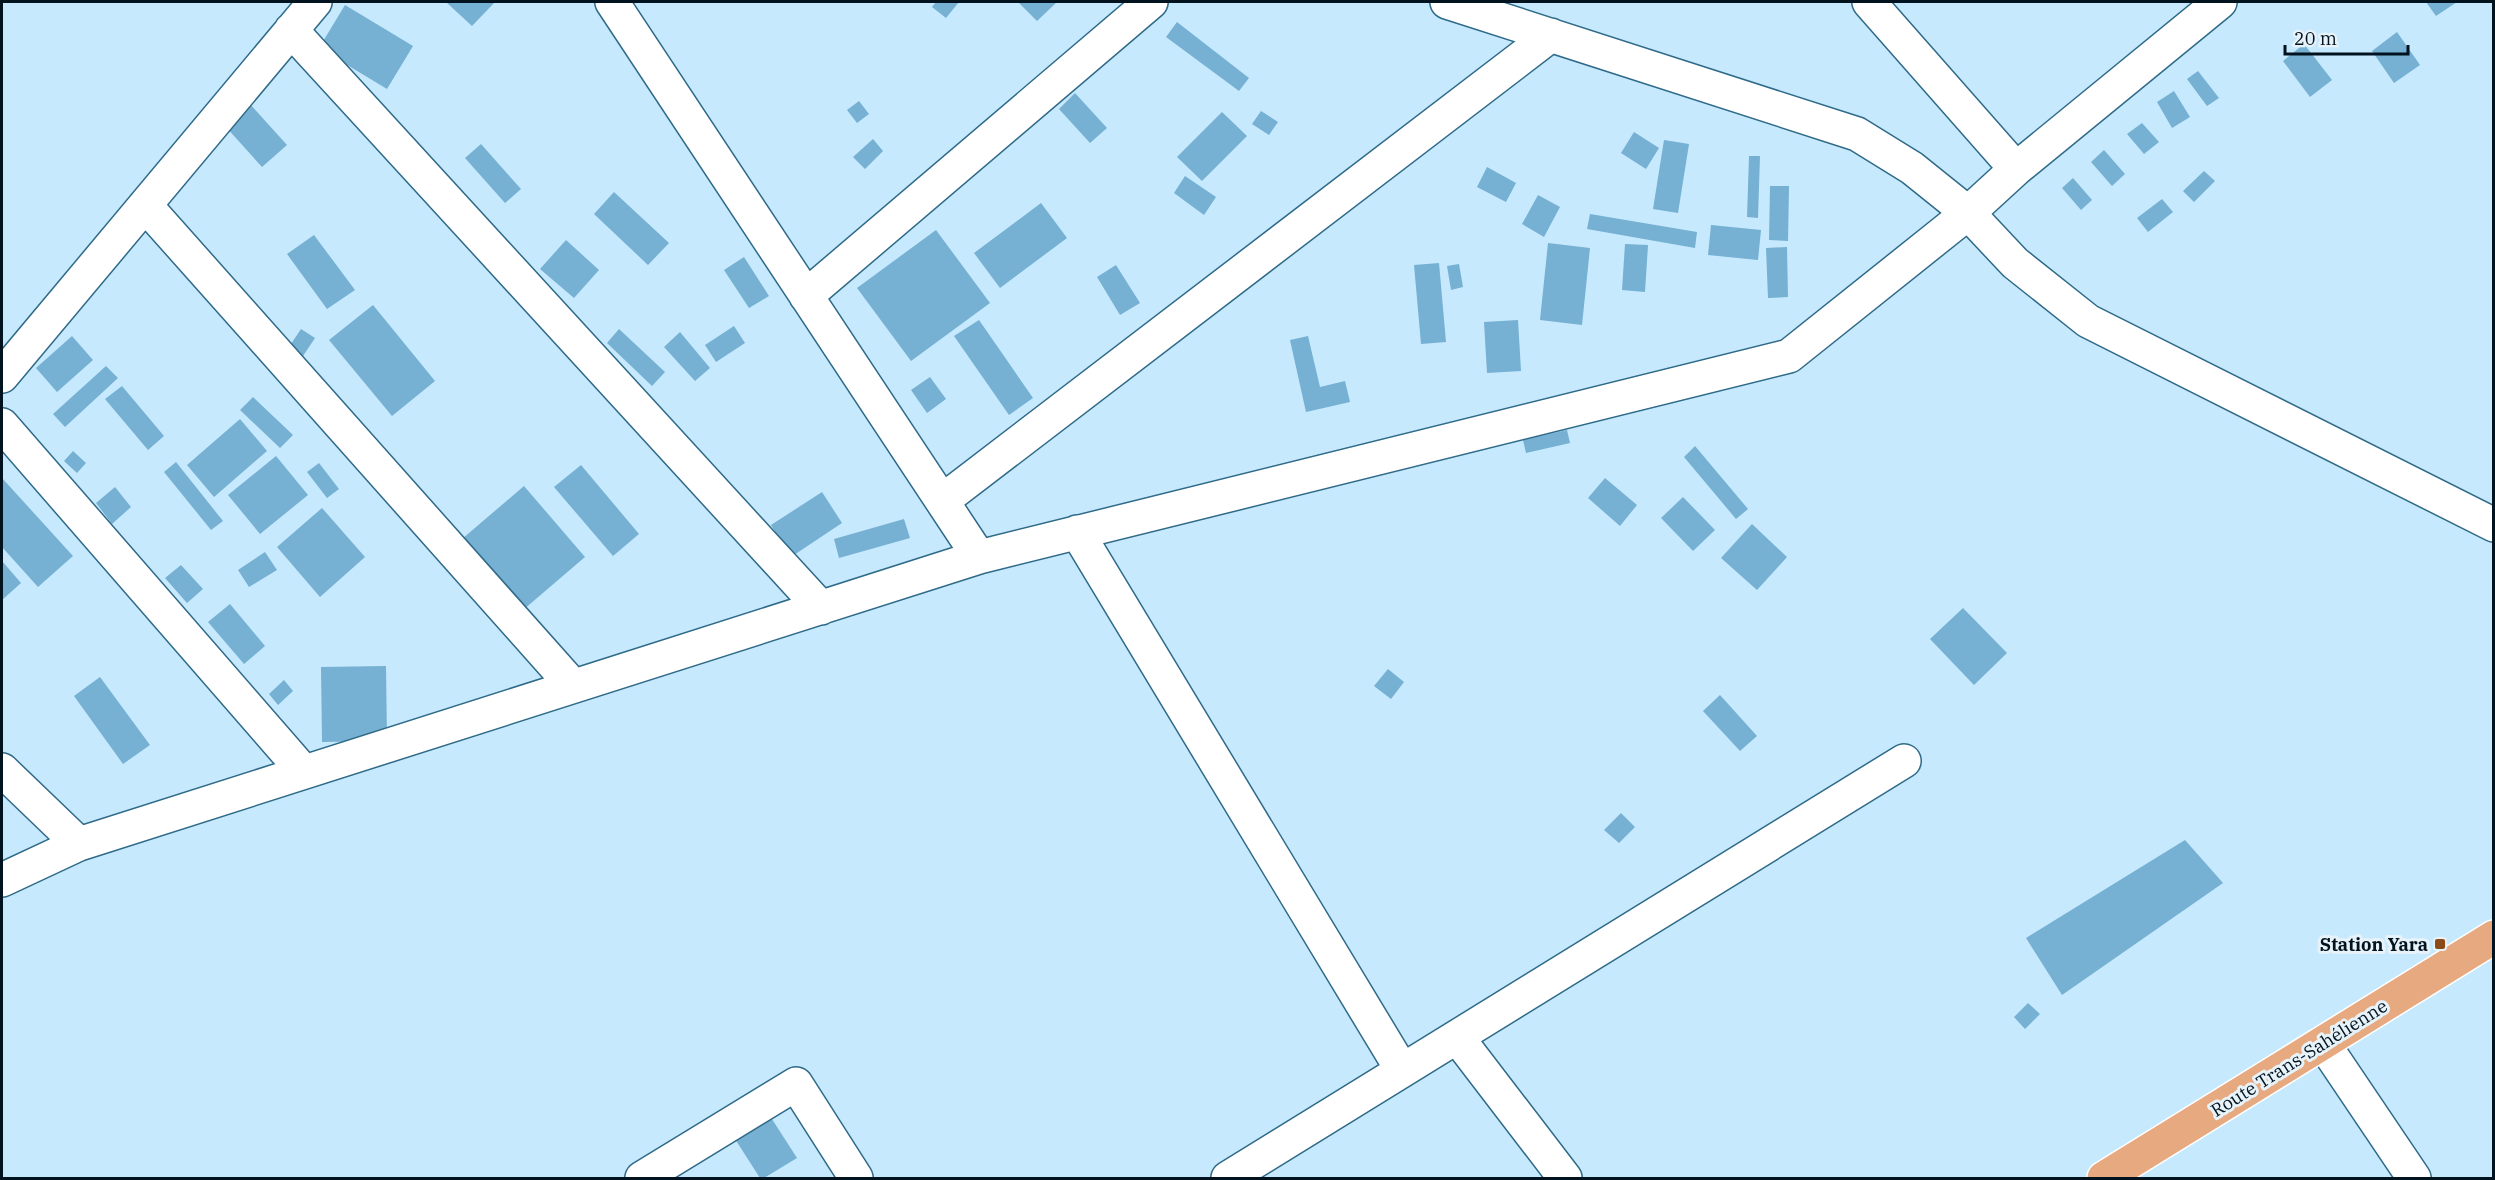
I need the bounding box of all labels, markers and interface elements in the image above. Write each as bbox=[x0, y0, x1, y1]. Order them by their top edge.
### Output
scale bar bbox=[2285, 18, 2408, 56]
text: 20 m bbox=[2294, 27, 2337, 50]
place label: Station Yara bbox=[2320, 933, 2428, 956]
marker: Station Yara bbox=[2433, 937, 2447, 951]
street label: Route Trans-Sahélienne bbox=[2206, 994, 2392, 1122]

